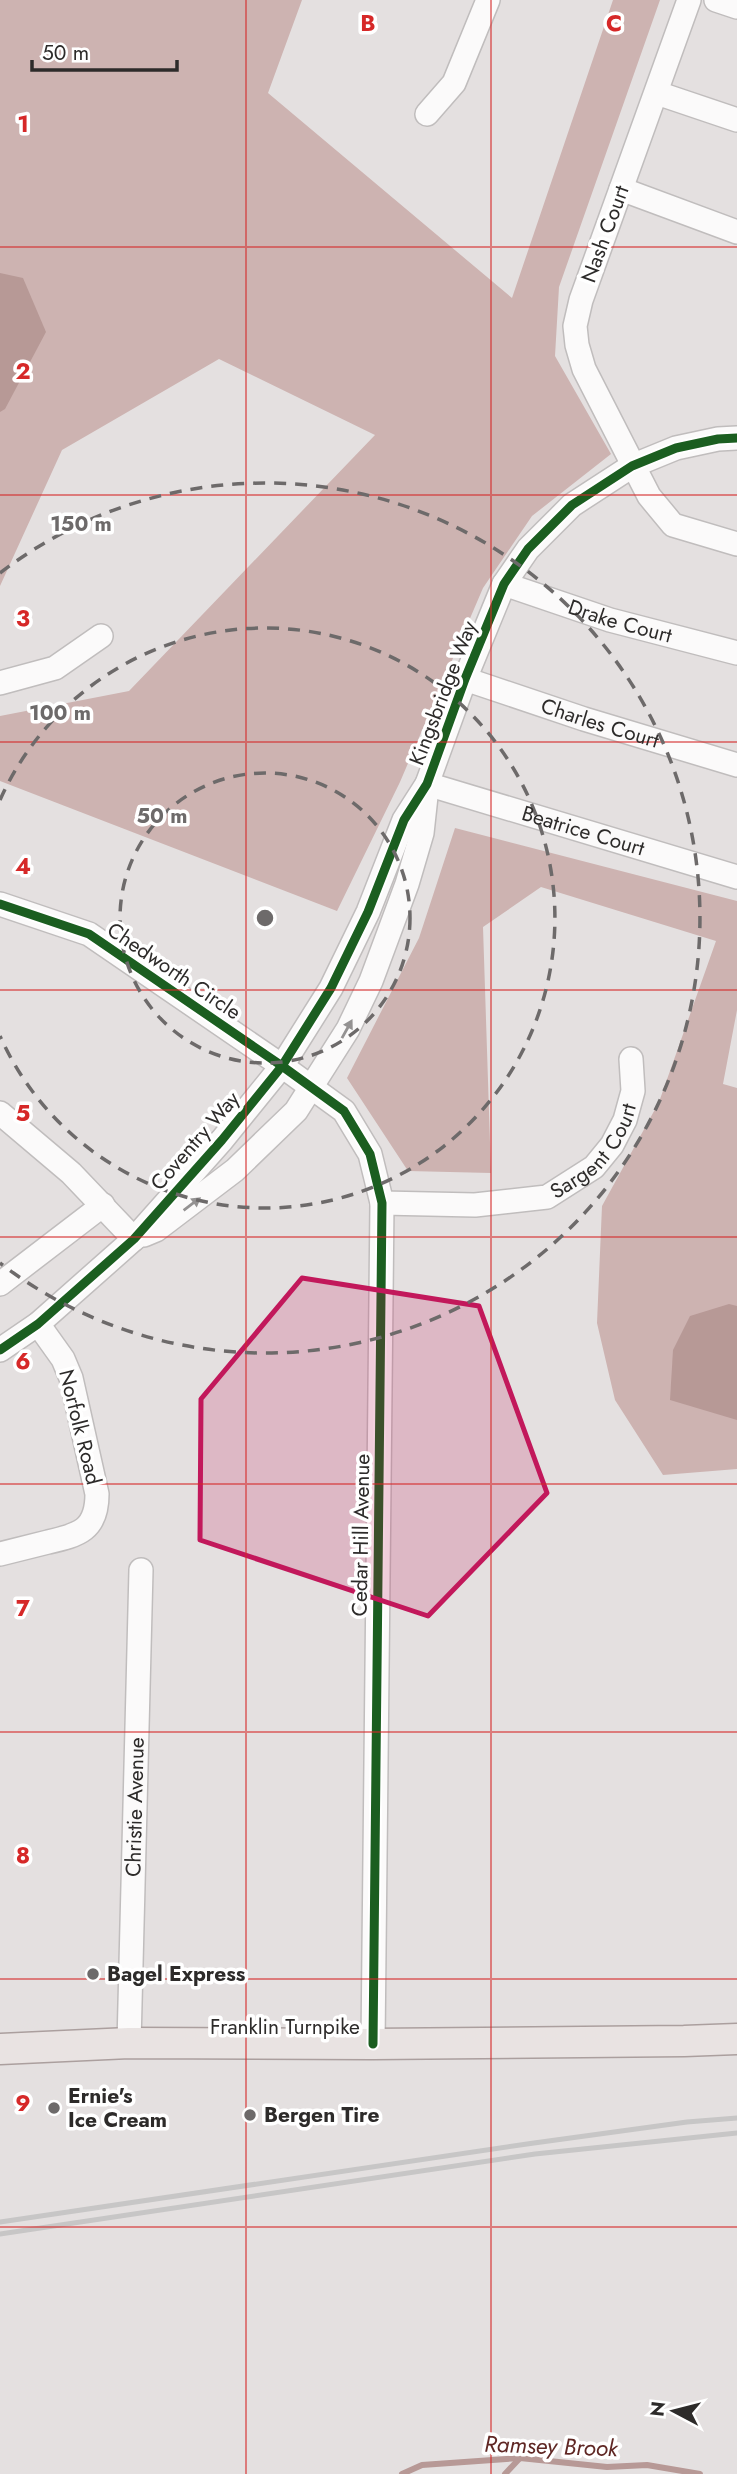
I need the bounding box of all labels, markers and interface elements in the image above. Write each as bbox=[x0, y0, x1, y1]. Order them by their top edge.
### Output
text: B bbox=[360, 6, 376, 40]
text: C bbox=[606, 6, 622, 40]
scale bar bbox=[32, 28, 177, 72]
text: 50 m bbox=[42, 38, 89, 68]
text: 1 bbox=[17, 107, 29, 141]
street label: Nash Court bbox=[574, 181, 636, 287]
text: 2 bbox=[15, 354, 31, 388]
text: 150 m bbox=[50, 509, 112, 539]
street label: Drake Court bbox=[564, 592, 675, 650]
text: 3 bbox=[16, 601, 30, 635]
street label: Kingsbridge Way bbox=[402, 616, 485, 770]
street label: Charles Court bbox=[537, 691, 663, 756]
text: 100 m bbox=[29, 698, 91, 728]
street label: Beatrice Court bbox=[518, 798, 648, 863]
text: 50 m bbox=[137, 801, 187, 831]
text: 4 bbox=[15, 849, 31, 883]
centre of rings bbox=[253, 906, 277, 930]
street label: Chedworth Circle bbox=[101, 915, 247, 1027]
one-way arrow bbox=[341, 1019, 353, 1039]
street label: Coventry Way bbox=[143, 1084, 247, 1197]
text: 5 bbox=[16, 1096, 30, 1130]
street label: Sargent Court bbox=[544, 1100, 644, 1206]
one-way arrow bbox=[183, 1197, 201, 1211]
text: 6 bbox=[15, 1344, 31, 1378]
street label: Norfolk Road bbox=[51, 1366, 109, 1488]
street label: Cedar Hill Avenue bbox=[345, 1453, 377, 1617]
text: 7 bbox=[16, 1591, 30, 1625]
street label: Christie Avenue bbox=[118, 1737, 152, 1877]
text: 8 bbox=[16, 1838, 30, 1872]
place label: Bagel Express bbox=[107, 1959, 246, 1989]
marker: Bagel Express bbox=[85, 1966, 101, 1982]
street label: Franklin Turnpike bbox=[210, 2012, 360, 2042]
place label: Ernie's Ice Cream bbox=[68, 2081, 167, 2135]
text: 9 bbox=[15, 2086, 31, 2120]
marker: Ernie's Ice Cream bbox=[46, 2100, 62, 2116]
place label: Bergen Tire bbox=[264, 2100, 379, 2130]
marker: Bergen Tire bbox=[242, 2107, 258, 2123]
north arrow bbox=[639, 2376, 709, 2446]
text: N bbox=[643, 2400, 672, 2418]
water label: Ramsey Brook bbox=[484, 2427, 619, 2465]

